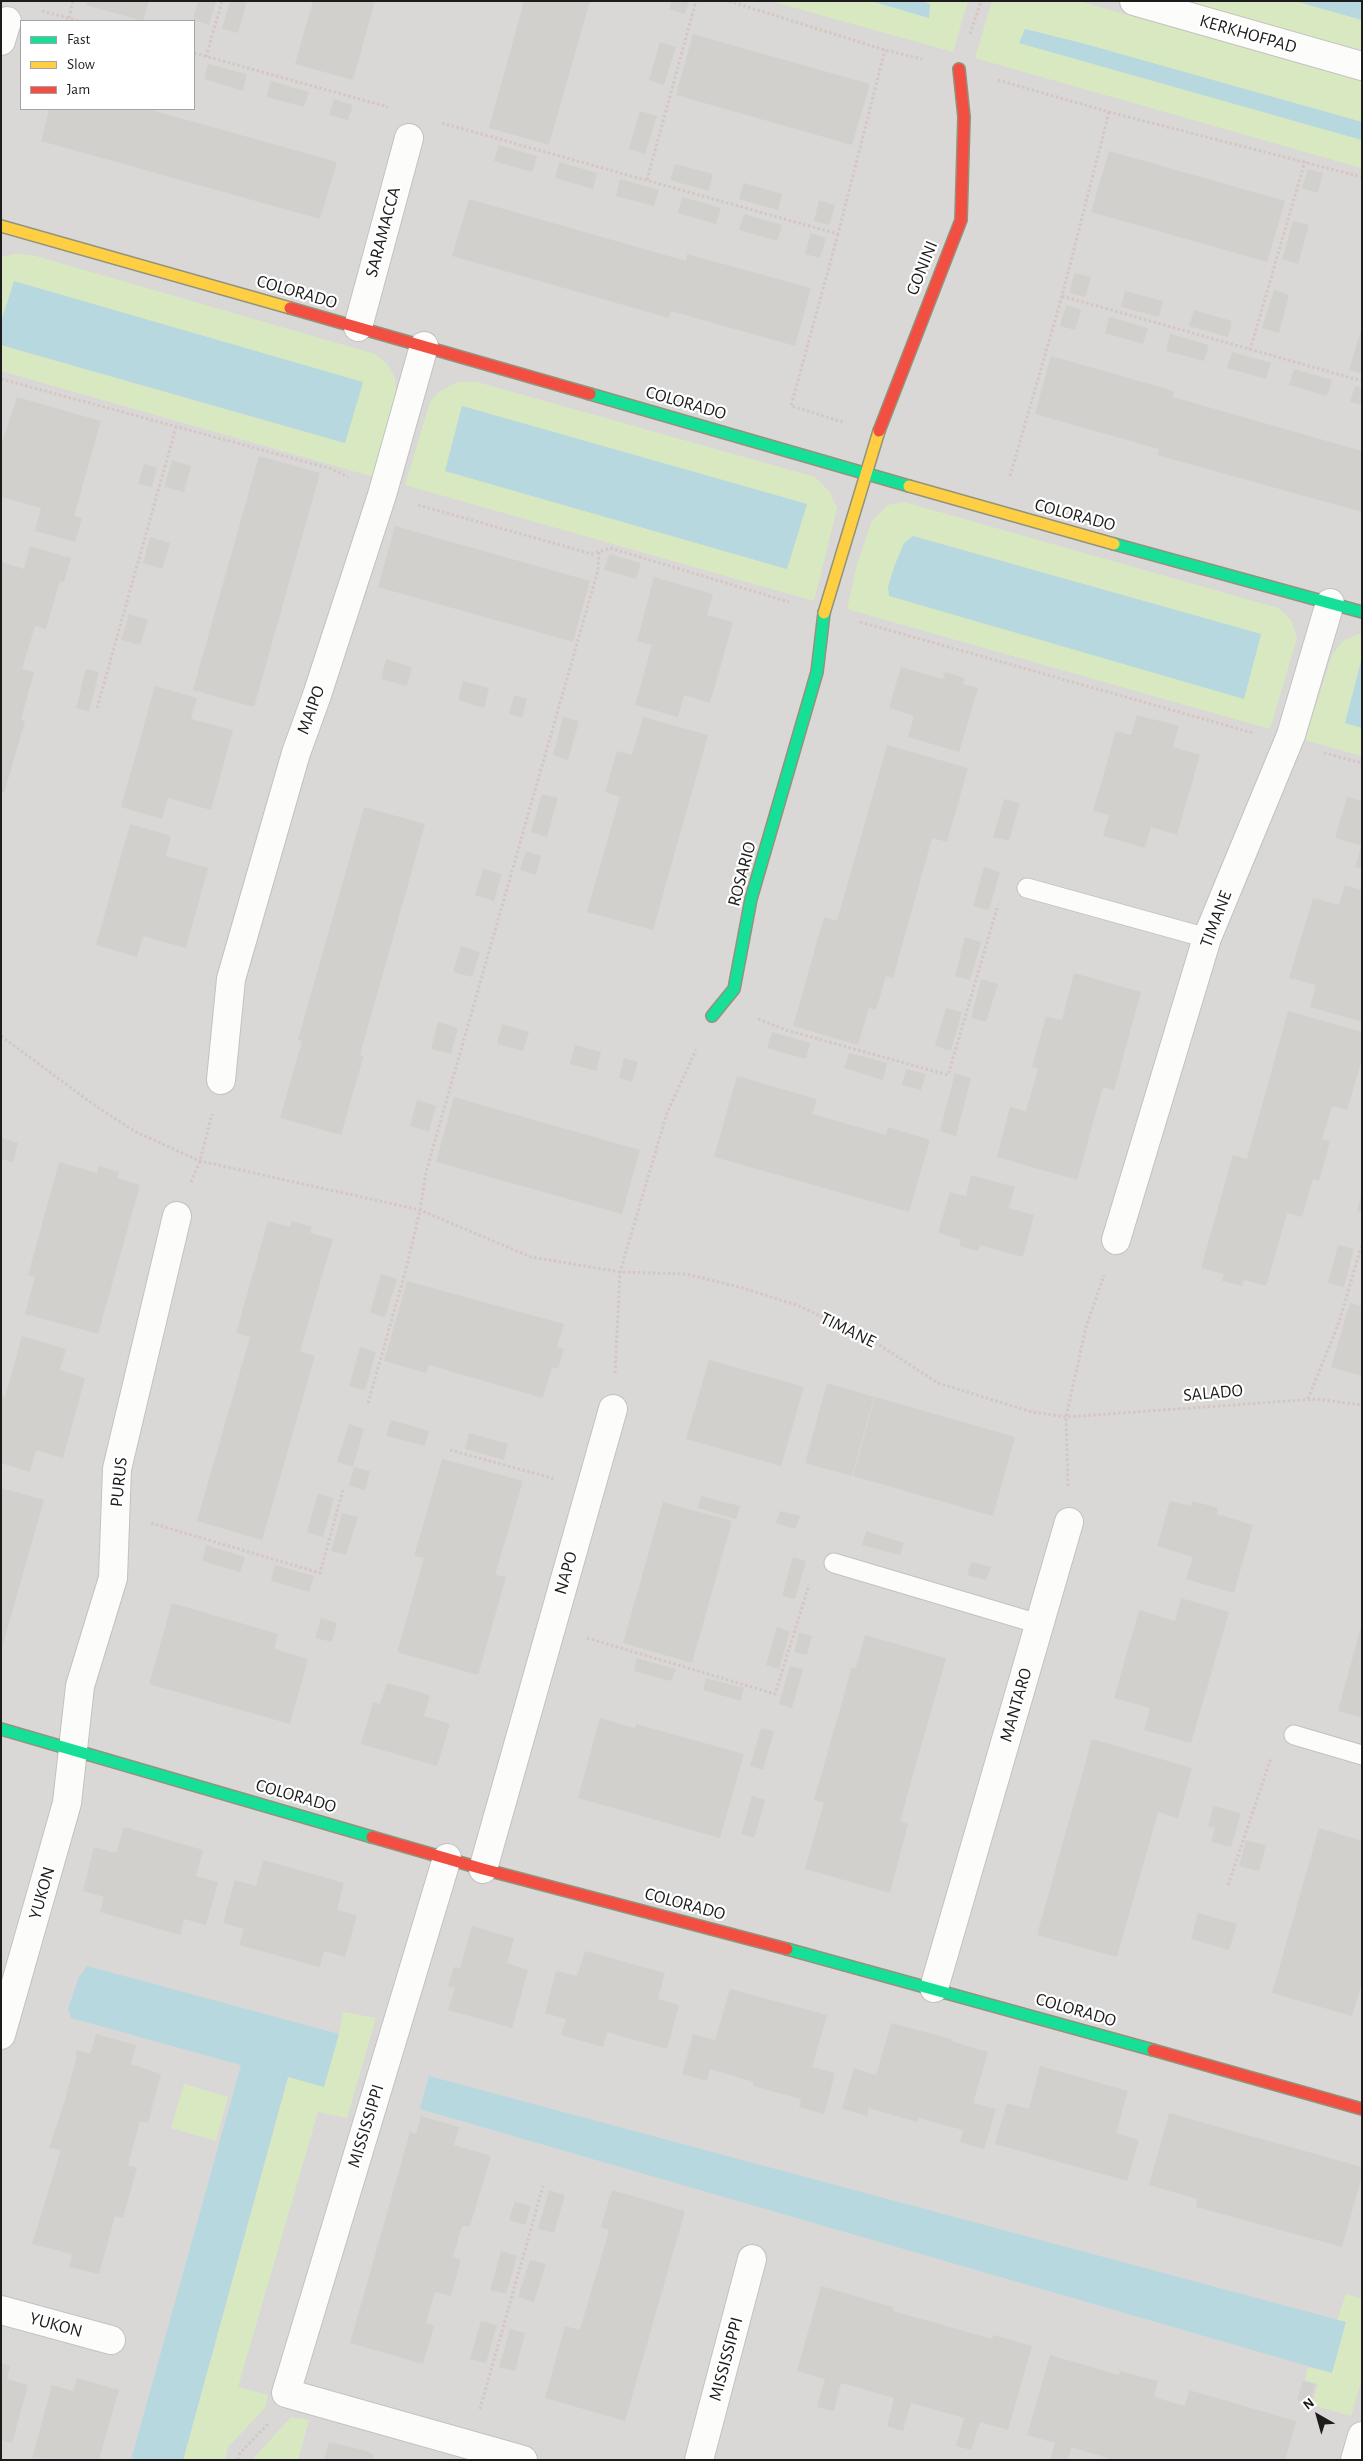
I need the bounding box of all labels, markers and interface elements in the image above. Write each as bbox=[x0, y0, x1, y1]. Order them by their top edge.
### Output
street label: KERKHOFPAD bbox=[1197, 10, 1299, 58]
legend bbox=[20, 20, 195, 110]
text: Fast bbox=[67, 32, 90, 47]
text: Slow bbox=[67, 57, 95, 72]
text: Jam bbox=[67, 82, 90, 97]
street label: SARAMACCA bbox=[361, 184, 405, 280]
street label: GONINI bbox=[901, 238, 943, 298]
street label: COLORADO bbox=[254, 270, 340, 314]
street label: COLORADO bbox=[643, 381, 729, 425]
street label: COLORADO bbox=[1032, 494, 1118, 536]
street label: MAIPO bbox=[292, 683, 330, 737]
street label: ROSARIO bbox=[723, 839, 761, 909]
street label: TIMANE bbox=[1195, 887, 1237, 951]
street label: TIMANE bbox=[817, 1307, 879, 1353]
street label: SALADO bbox=[1182, 1380, 1244, 1406]
street label: PURUS bbox=[106, 1456, 132, 1508]
street label: NAPO bbox=[550, 1549, 582, 1597]
street label: MANTARO bbox=[995, 1665, 1037, 1745]
street label: COLORADO bbox=[253, 1774, 339, 1818]
street label: YUKON bbox=[24, 1864, 60, 1922]
street label: COLORADO bbox=[642, 1883, 728, 1925]
street label: COLORADO bbox=[1033, 1988, 1119, 2032]
street label: MISSISSIPPI bbox=[343, 2082, 389, 2170]
street label: YUKON bbox=[27, 2308, 85, 2342]
street label: MISSISSIPPI bbox=[704, 2315, 748, 2403]
north arrow bbox=[1293, 2391, 1343, 2441]
text: N bbox=[1301, 2396, 1317, 2413]

